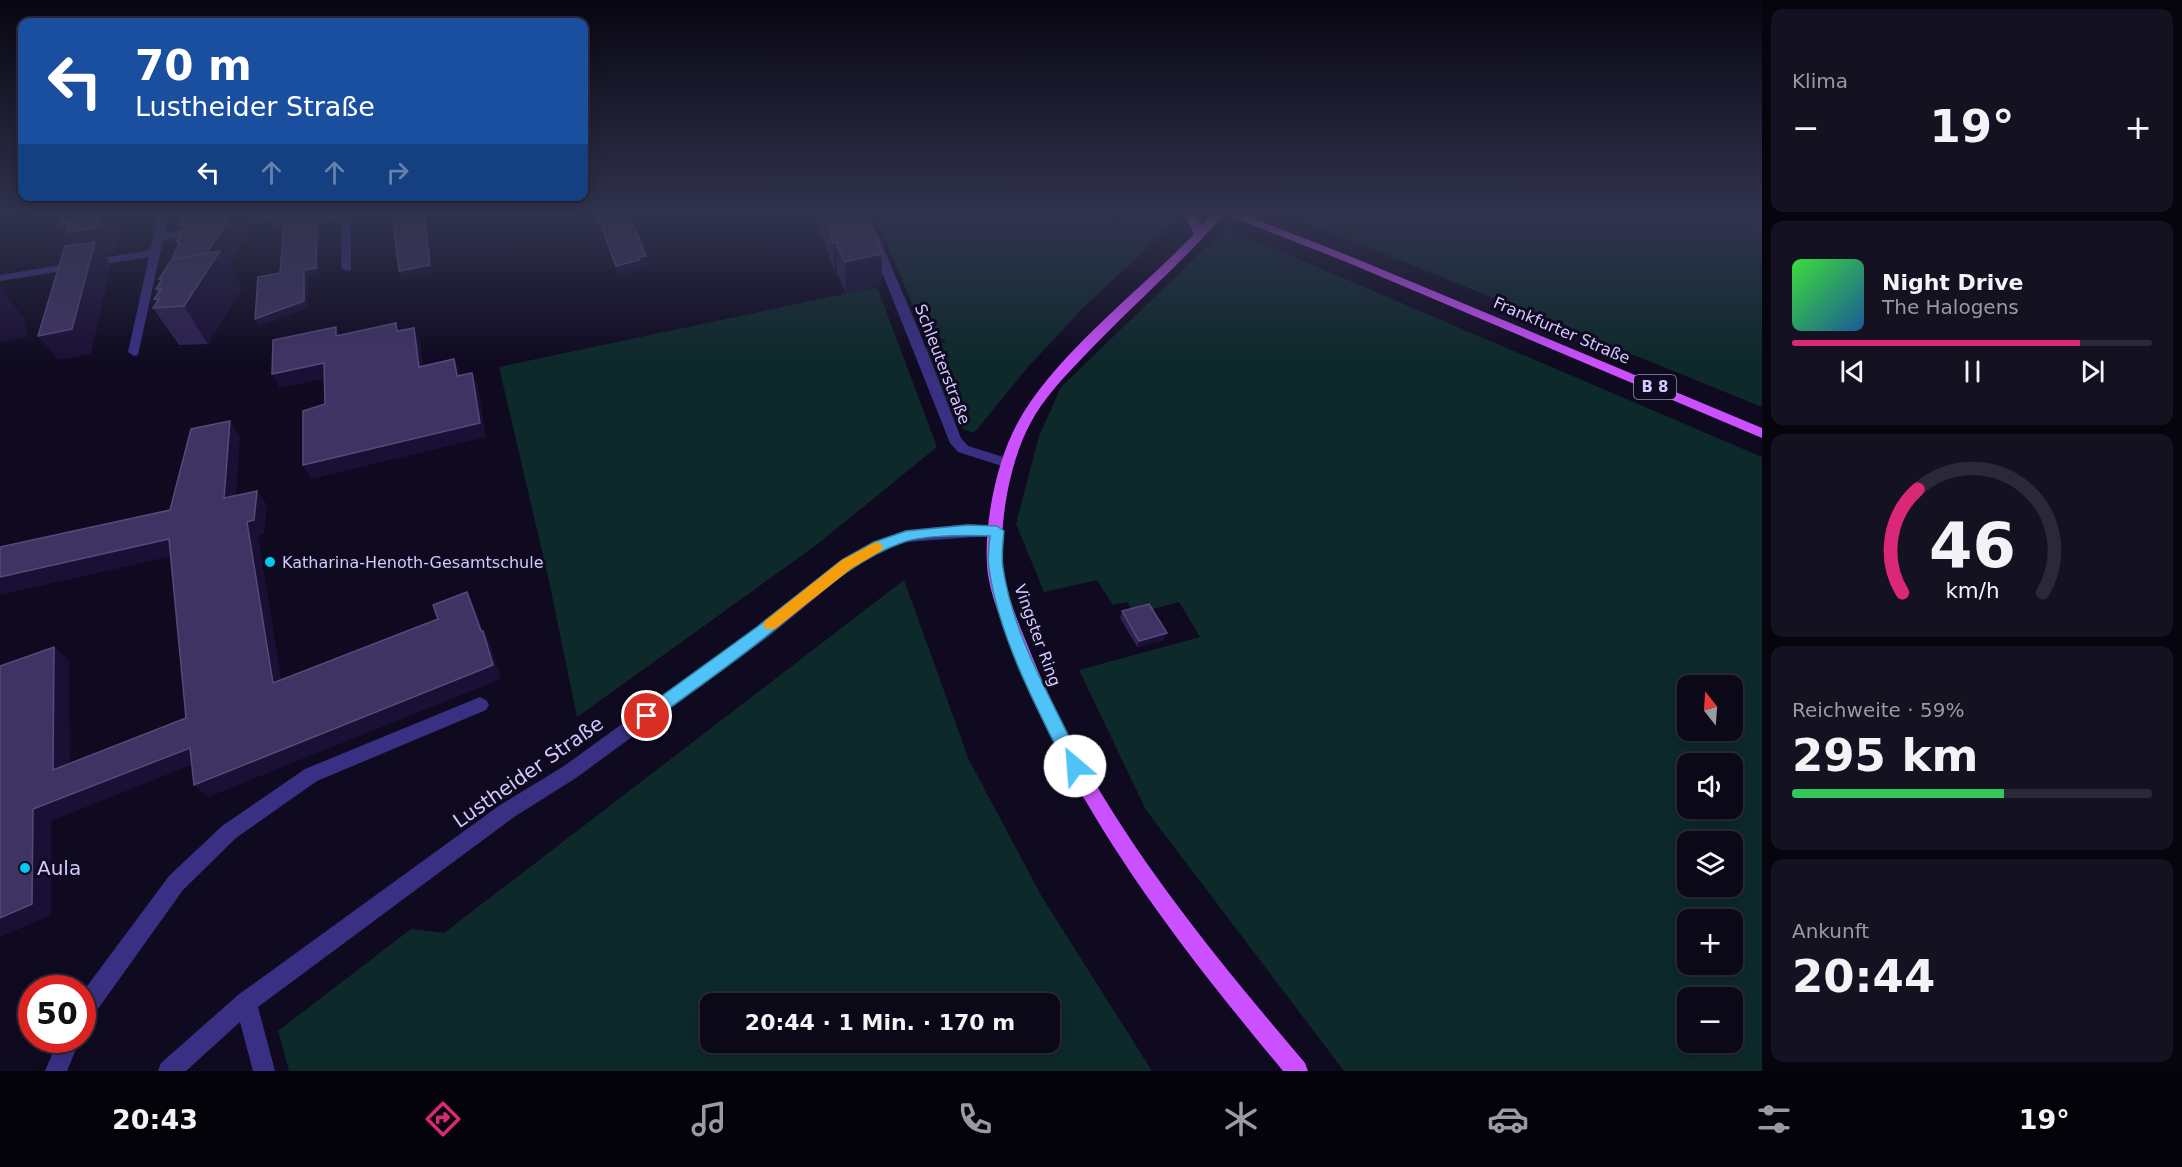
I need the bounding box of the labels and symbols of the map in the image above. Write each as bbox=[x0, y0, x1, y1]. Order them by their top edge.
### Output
street label: Frankfurter Straße bbox=[1491, 293, 1633, 368]
street label: Schleuterstraße bbox=[911, 301, 974, 427]
road number: B 8 bbox=[1634, 375, 1676, 399]
place label: Katharina-Henoth-Gesamtschule bbox=[282, 553, 544, 572]
marker: Katharina-Henoth-Gesamtschule bbox=[263, 555, 277, 569]
street label: Vingster Ring bbox=[1010, 582, 1065, 689]
north arrow bbox=[1677, 675, 1743, 741]
pin bbox=[621, 690, 672, 741]
street label: Lustheider Straße bbox=[448, 711, 608, 833]
position arrow bbox=[1043, 734, 1107, 798]
place label: Aula bbox=[37, 856, 81, 880]
marker: Aula bbox=[18, 861, 32, 875]
speed limit sign: 50 bbox=[18, 975, 96, 1053]

